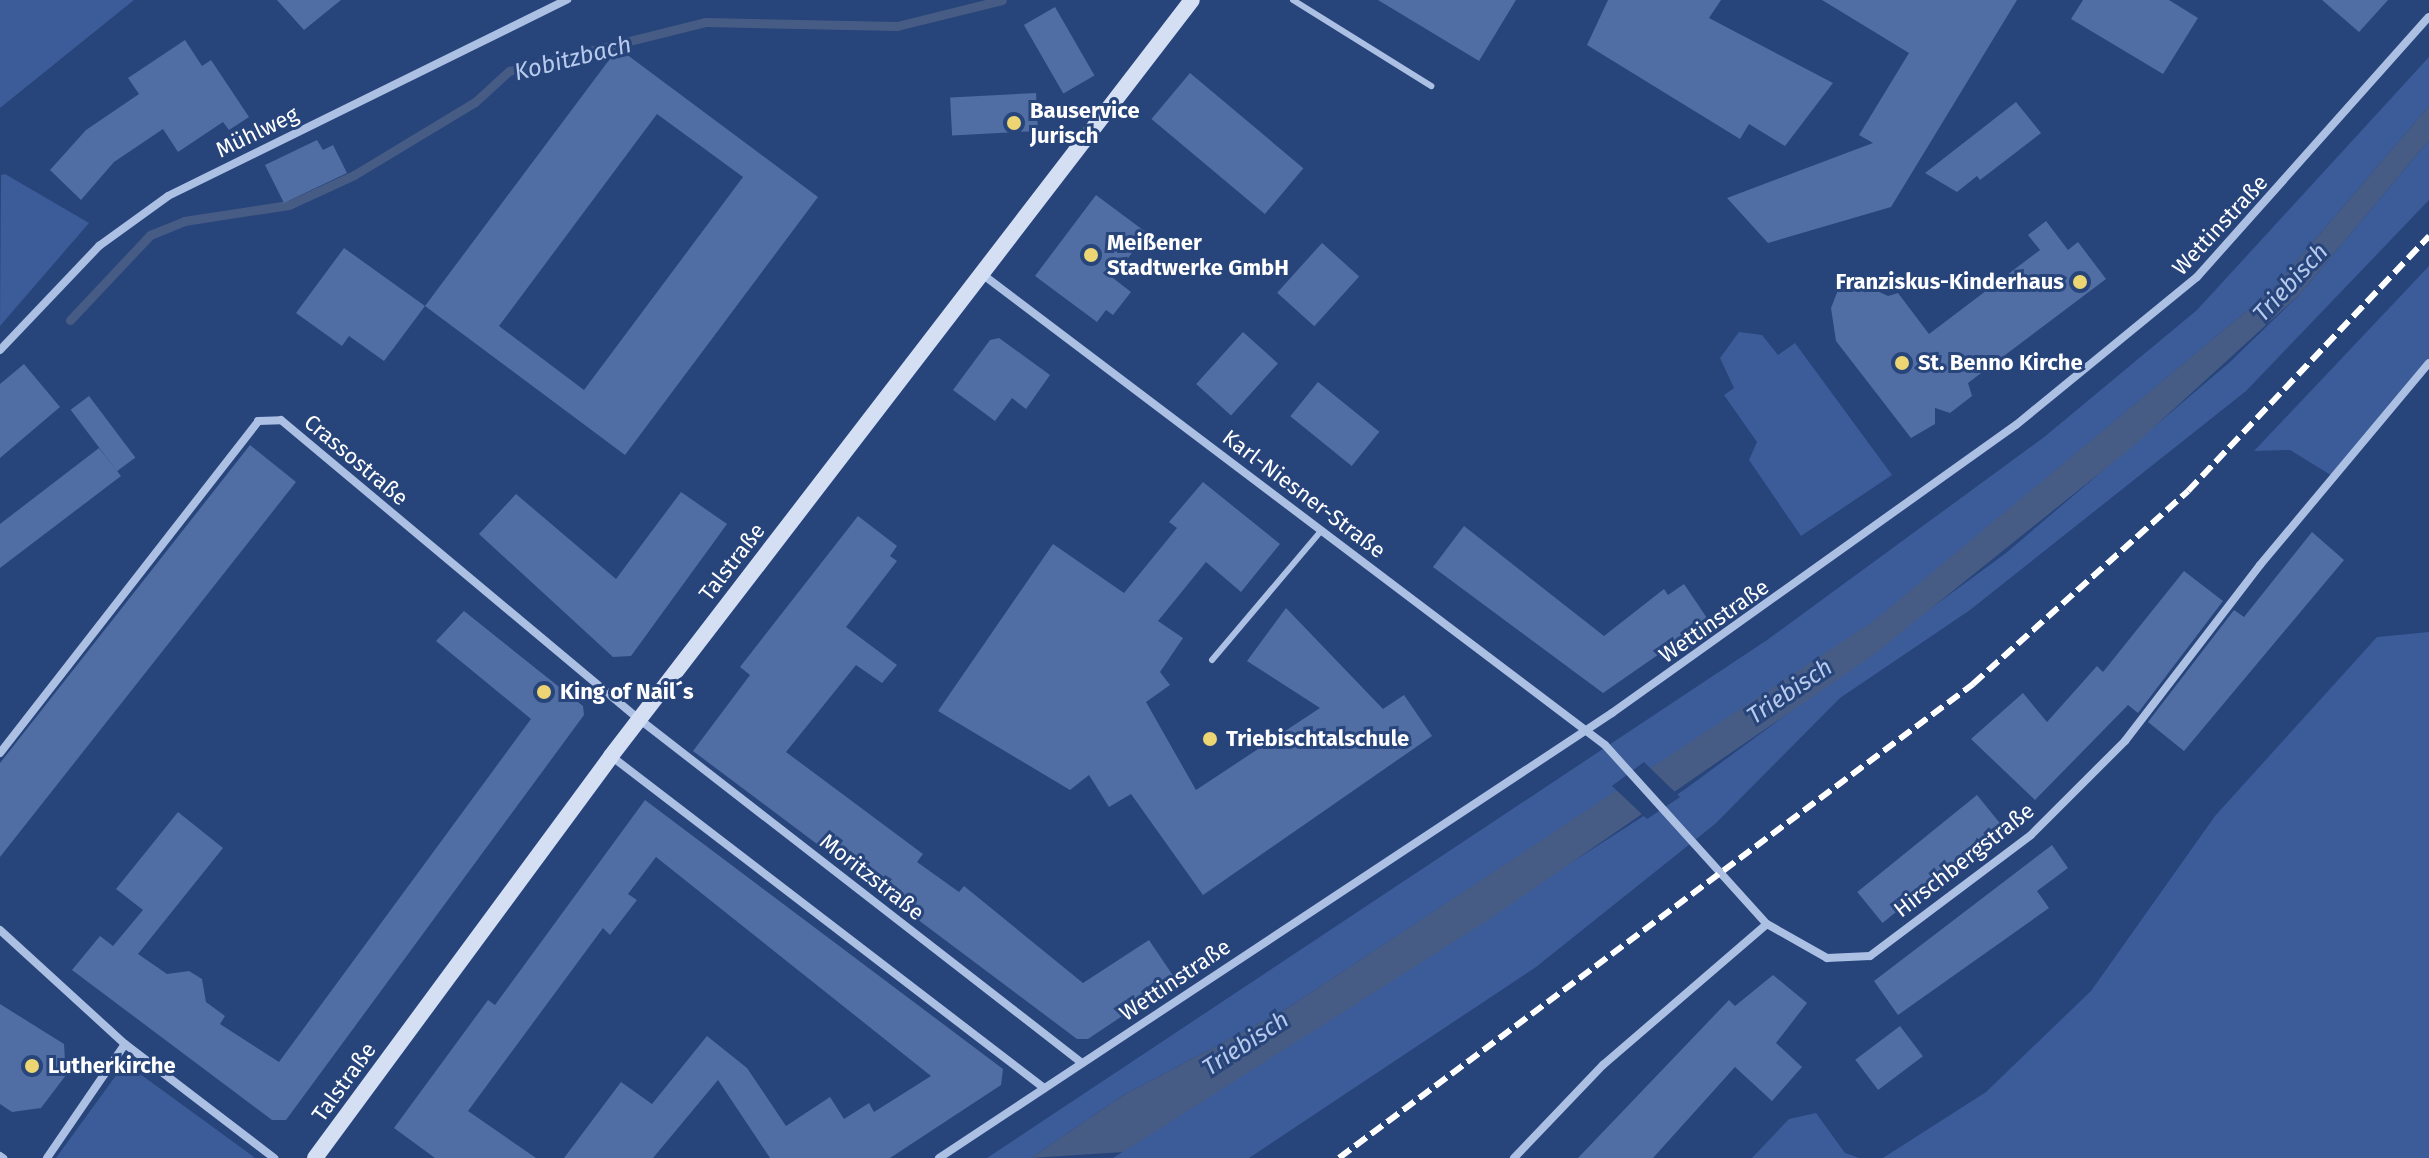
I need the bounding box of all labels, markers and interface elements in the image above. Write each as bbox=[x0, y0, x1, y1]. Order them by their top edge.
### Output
water label: Kobitzbach bbox=[511, 31, 635, 87]
place label: Bauservice Jurisch bbox=[1030, 97, 1140, 148]
street label: Mühlweg bbox=[211, 101, 303, 163]
marker: Bauservice Jurisch bbox=[1005, 114, 1023, 132]
street label: Wettinstraße bbox=[2167, 169, 2273, 281]
place label: Meißener Stadtwerke GmbH bbox=[1107, 229, 1289, 280]
water label: Triebisch bbox=[2247, 238, 2335, 328]
marker: Meißener Stadtwerke GmbH bbox=[1082, 246, 1100, 264]
place label: Franziskus-Kinderhaus bbox=[1835, 269, 2064, 295]
marker: Franziskus-Kinderhaus bbox=[2071, 273, 2089, 291]
place label: St. Benno Kirche bbox=[1918, 350, 2083, 376]
marker: St. Benno Kirche bbox=[1893, 354, 1911, 372]
street label: Crassostraße bbox=[299, 409, 413, 511]
street label: Karl-Niesner-Straße bbox=[1217, 424, 1391, 564]
street label: Talstraße bbox=[693, 518, 771, 606]
street label: Wettinstraße bbox=[1654, 574, 1774, 668]
water label: Triebisch bbox=[1742, 653, 1838, 731]
place label: King of Nail´s bbox=[560, 679, 694, 705]
marker: King of Nail´s bbox=[535, 683, 553, 701]
place label: Triebischtalschule bbox=[1226, 726, 1409, 752]
marker: Triebischtalschule bbox=[1201, 730, 1219, 748]
street label: Hirschbergstraße bbox=[1889, 797, 2039, 923]
street label: Moritzstraße bbox=[815, 828, 929, 926]
street label: Wettinstraße bbox=[1115, 933, 1235, 1027]
water label: Triebisch bbox=[1198, 1006, 1294, 1082]
street label: Talstraße bbox=[306, 1037, 382, 1127]
place label: Lutherkirche bbox=[48, 1053, 176, 1079]
marker: Lutherkirche bbox=[23, 1057, 41, 1075]

